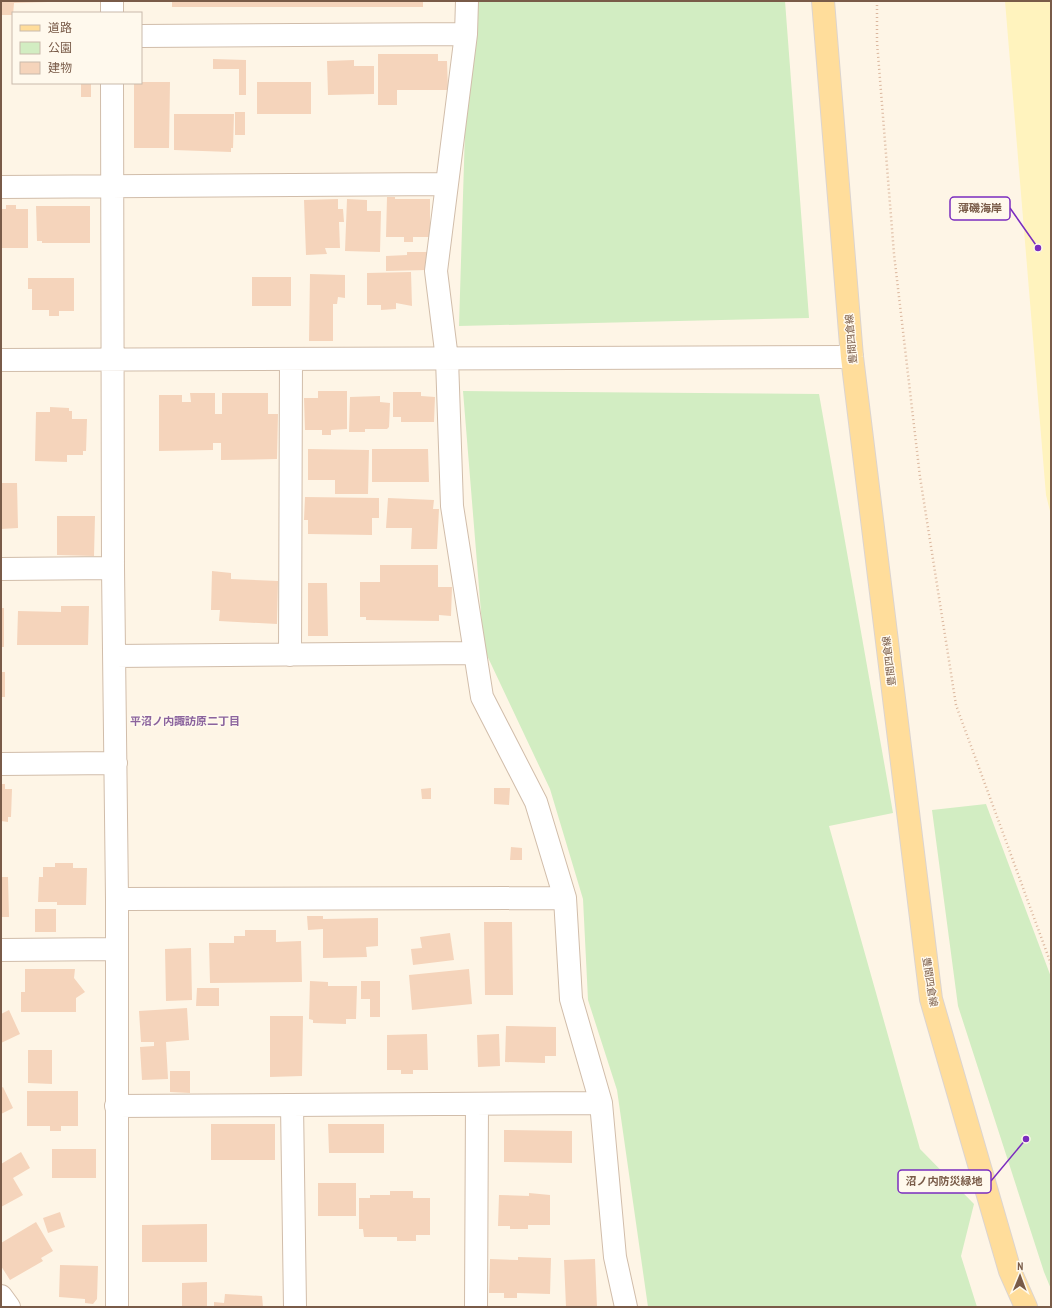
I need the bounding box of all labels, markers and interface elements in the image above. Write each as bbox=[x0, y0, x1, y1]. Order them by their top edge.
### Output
legend bbox=[12, 12, 142, 84]
text: 道路 bbox=[48, 20, 72, 35]
text: 公園 bbox=[48, 40, 72, 55]
text: 建物 bbox=[48, 60, 72, 75]
callout: 薄磯海岸 bbox=[950, 197, 1010, 220]
text: 薄磯海岸 bbox=[958, 201, 1002, 215]
street label: 豊間四倉線 bbox=[842, 314, 860, 364]
street label: 豊間四倉線 bbox=[880, 635, 898, 687]
district label: 平沼ノ内諏訪原二丁目 bbox=[130, 714, 240, 728]
street label: 豊間四倉線 bbox=[920, 956, 940, 1008]
callout: 沼ノ内防災緑地 bbox=[898, 1170, 991, 1193]
text: 沼ノ内防災緑地 bbox=[906, 1174, 983, 1188]
north arrow bbox=[1000, 1256, 1040, 1296]
text: N bbox=[1017, 1259, 1023, 1273]

